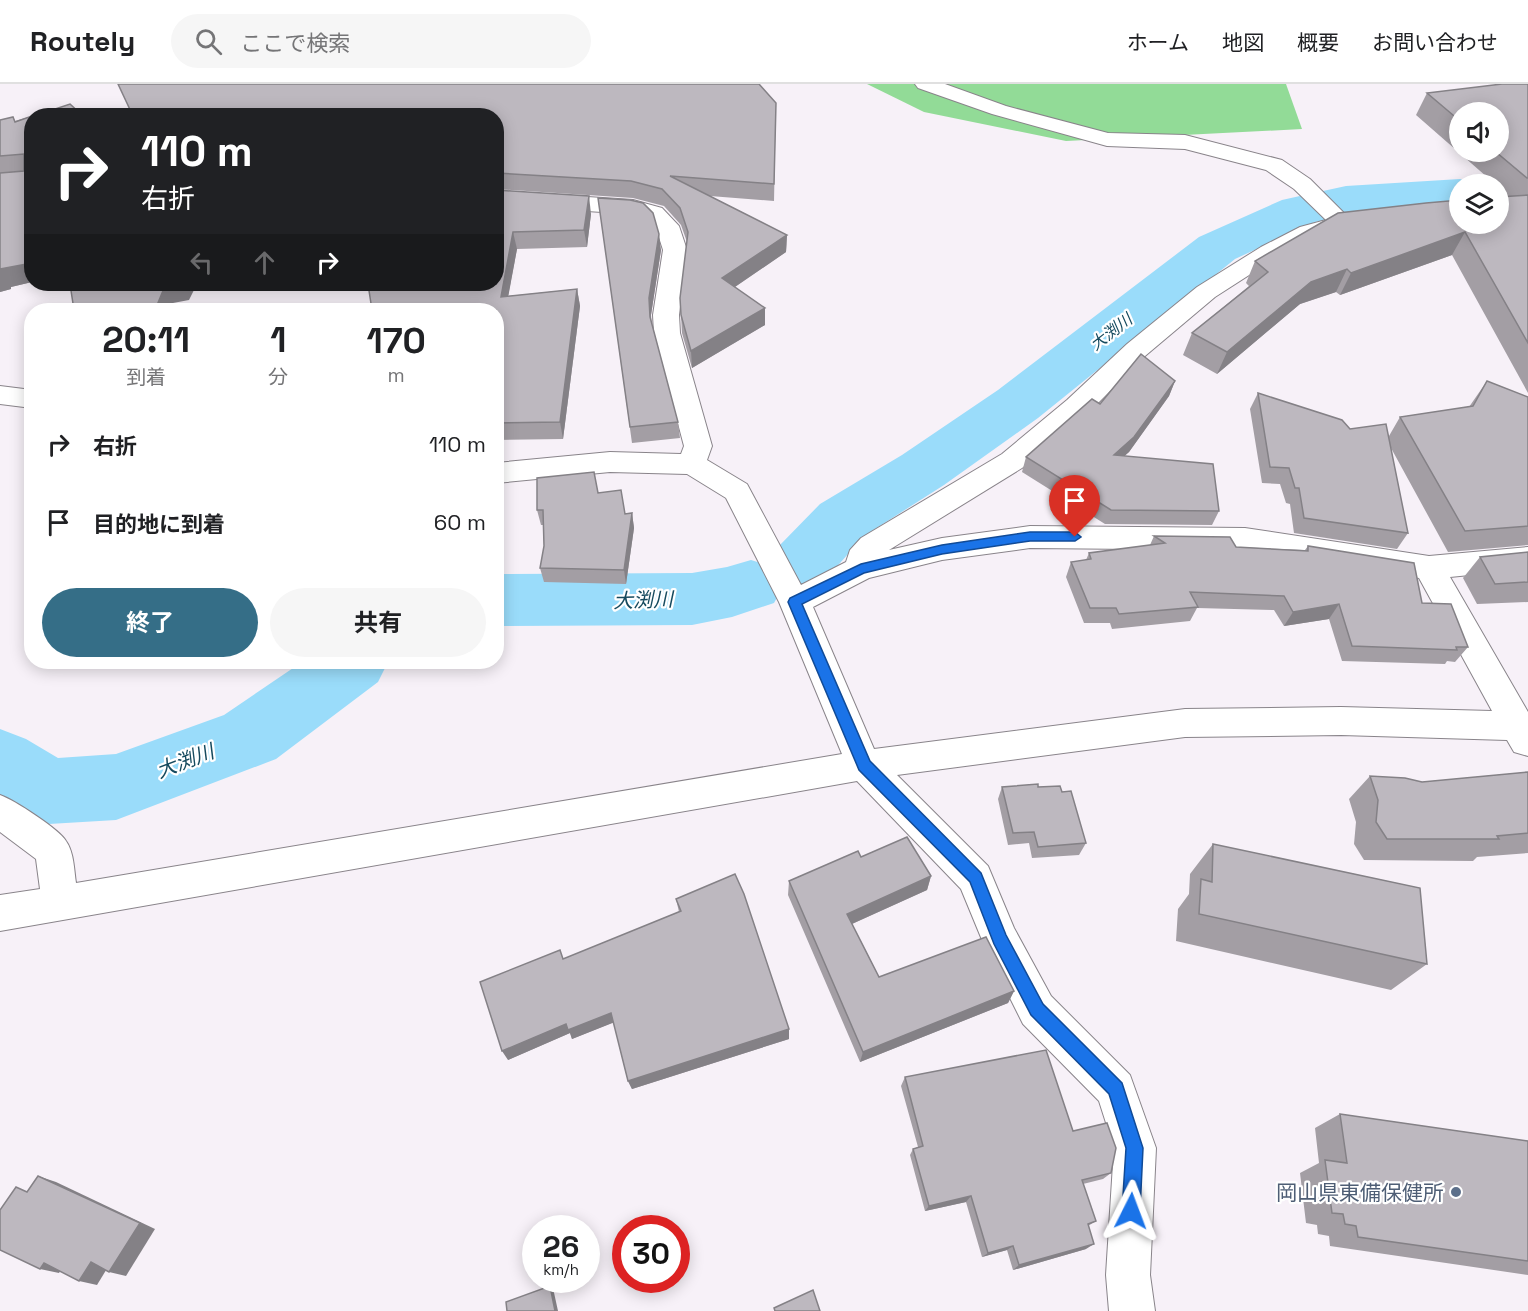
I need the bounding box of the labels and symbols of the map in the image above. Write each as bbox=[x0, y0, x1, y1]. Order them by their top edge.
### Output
water label: 大渕川 bbox=[1086, 308, 1138, 355]
pin bbox=[1049, 475, 1100, 537]
water label: 大渕川 bbox=[613, 586, 675, 614]
water label: 大渕川 bbox=[152, 737, 220, 784]
position arrow bbox=[1099, 1179, 1163, 1243]
place label: 岡山県東備保健所 bbox=[1276, 1179, 1444, 1206]
marker: 岡山県東備保健所 bbox=[1449, 1185, 1463, 1199]
speed limit sign: 30 bbox=[612, 1215, 690, 1293]

